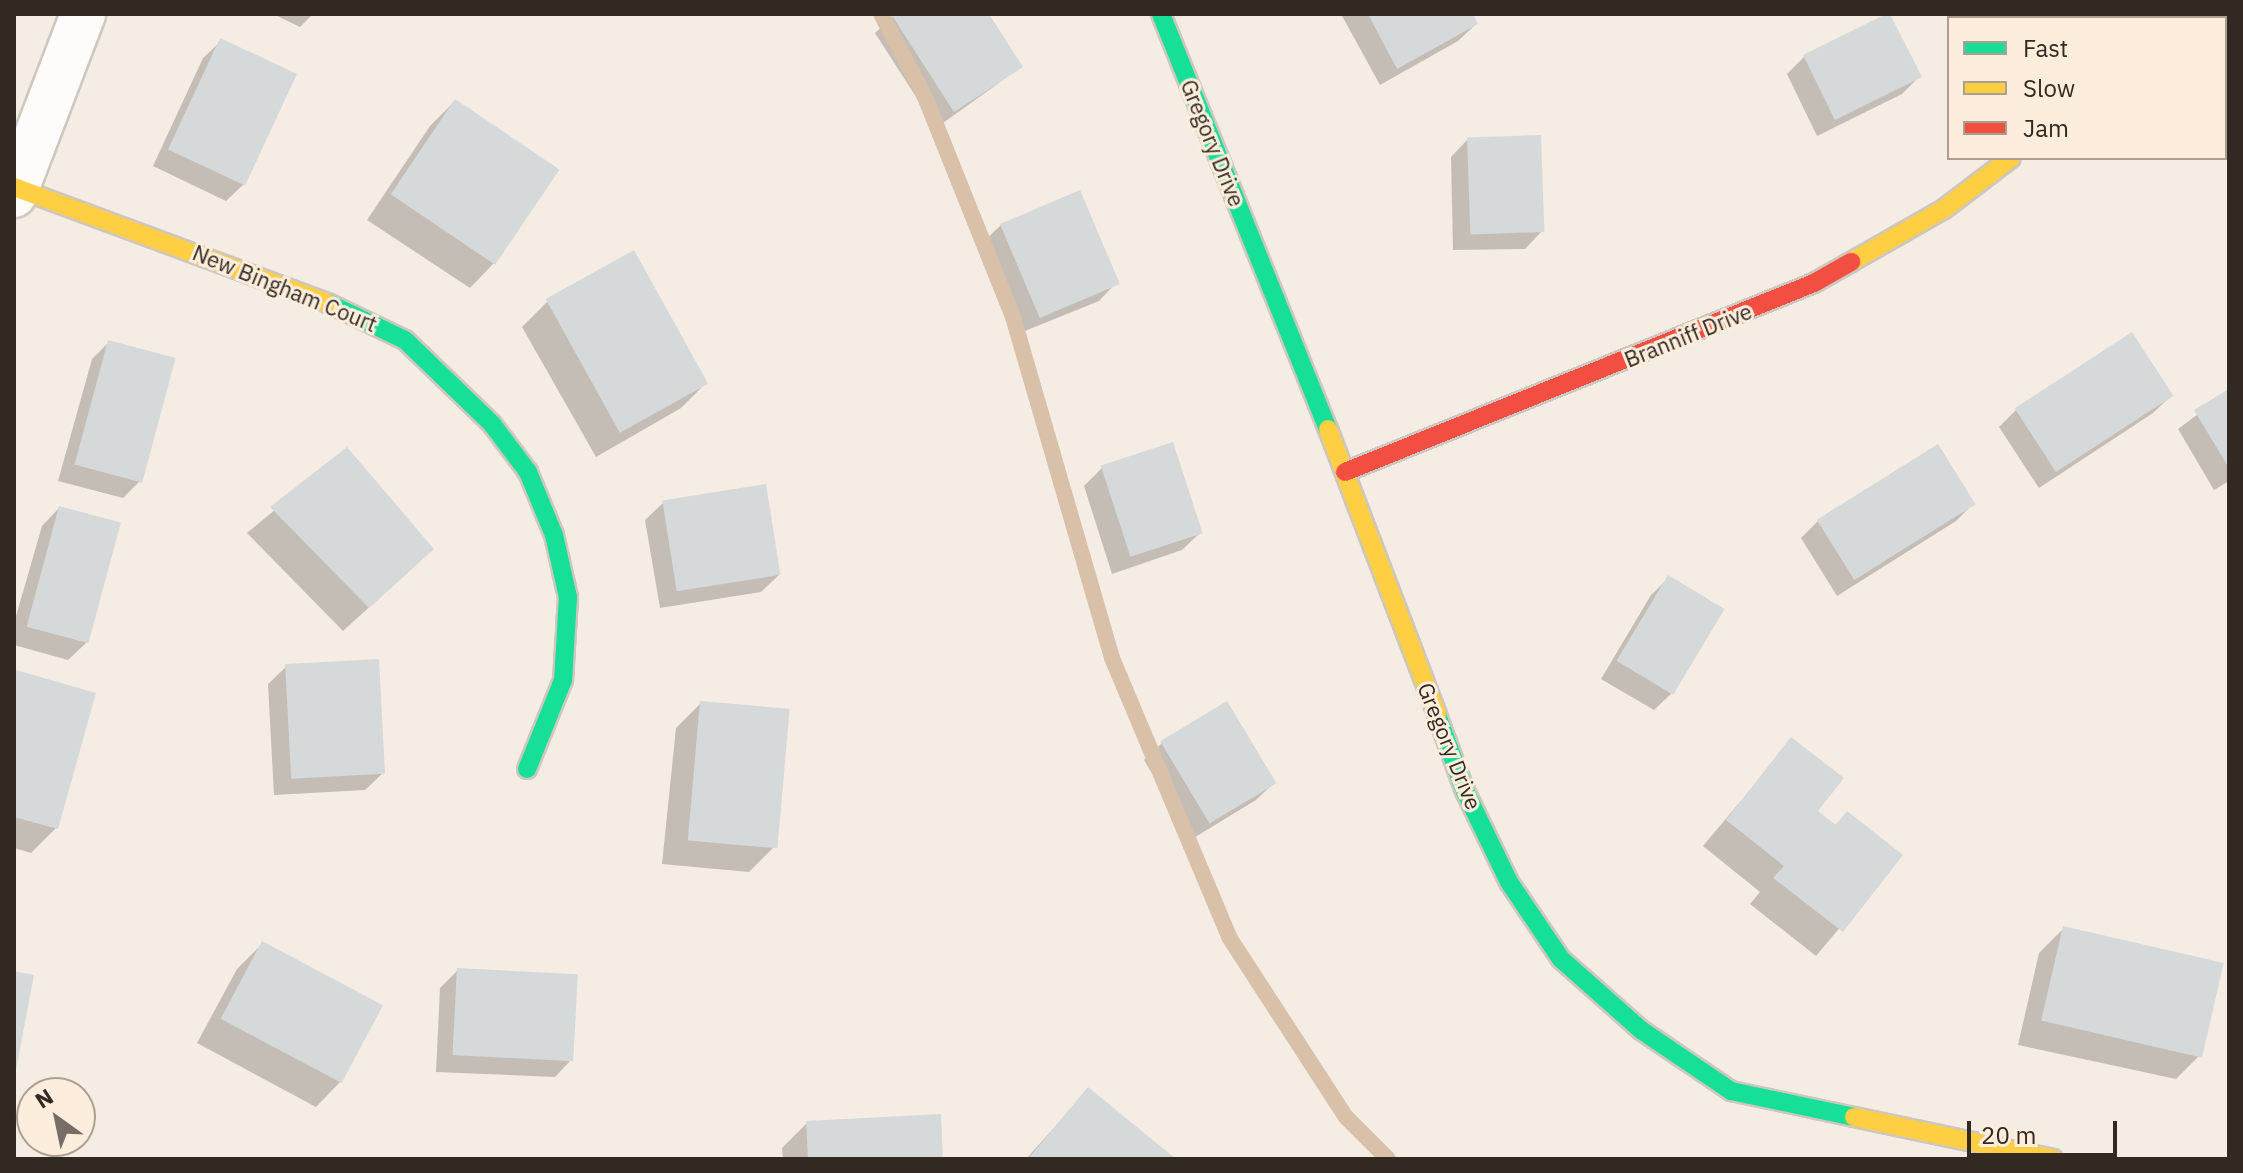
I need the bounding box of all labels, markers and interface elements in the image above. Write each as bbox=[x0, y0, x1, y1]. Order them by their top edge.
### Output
legend bbox=[1947, 16, 2227, 160]
text: Fast bbox=[2023, 32, 2068, 64]
text: Slow bbox=[2023, 72, 2075, 104]
street label: Gregory Drive bbox=[1176, 76, 1250, 210]
text: Jam bbox=[2023, 112, 2069, 144]
street label: New Bingham Court bbox=[189, 239, 381, 337]
street label: Branniff Drive bbox=[1620, 297, 1756, 373]
street label: Gregory Drive bbox=[1413, 679, 1487, 813]
north arrow bbox=[16, 1077, 96, 1157]
text: N bbox=[29, 1082, 58, 1115]
scale bar bbox=[1971, 1105, 2121, 1155]
text: 20 m bbox=[1981, 1119, 2036, 1151]

